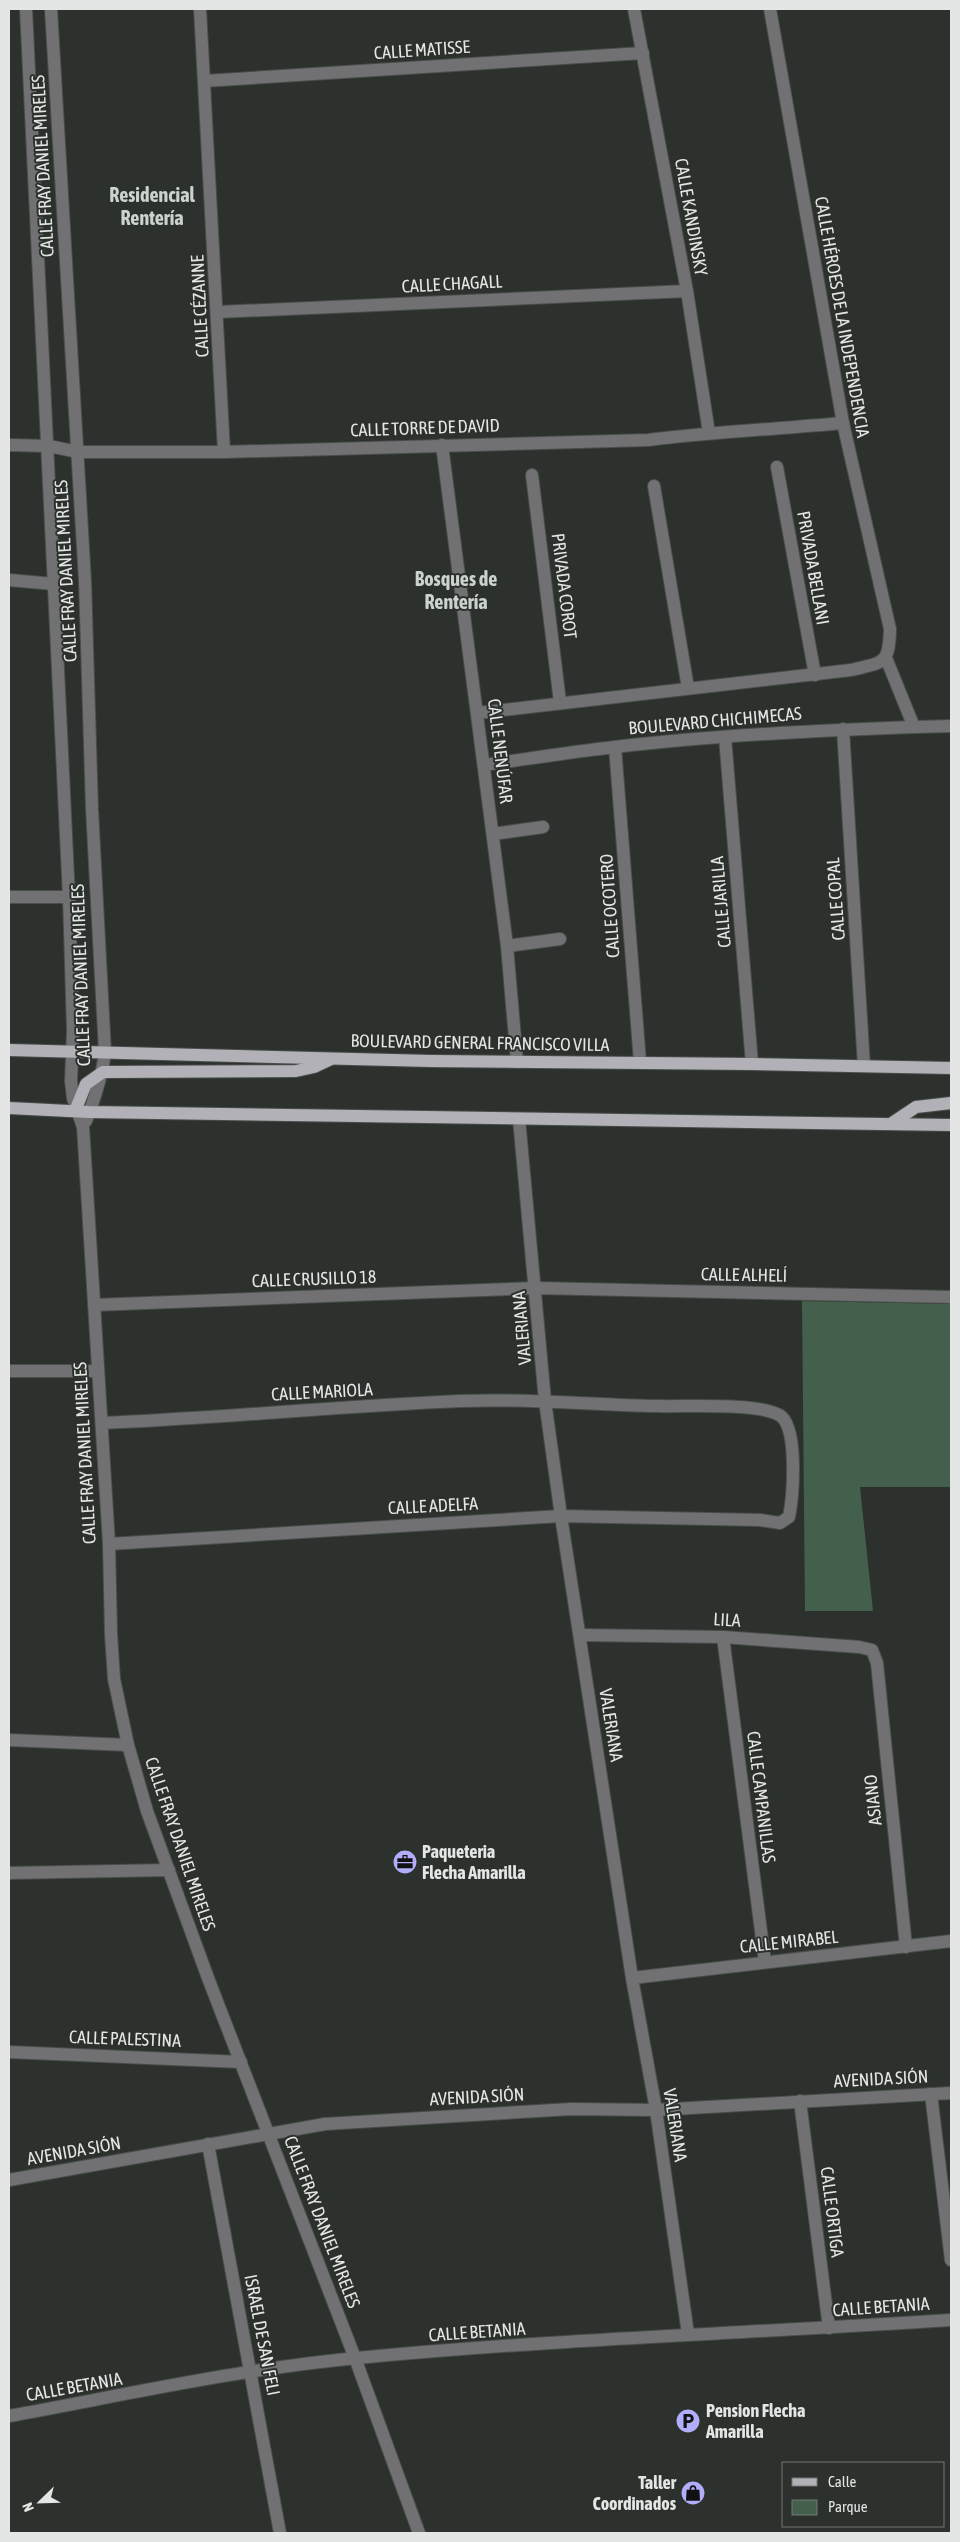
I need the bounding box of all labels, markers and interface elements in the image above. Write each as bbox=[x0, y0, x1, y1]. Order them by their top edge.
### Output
street label: CALLE MATISSE bbox=[373, 36, 471, 63]
street label: CALLE FRAY DANIEL MIRELES bbox=[27, 74, 58, 258]
street label: CALLE KANDINSKY bbox=[671, 157, 712, 277]
district label: Residencial Rentería bbox=[109, 183, 195, 229]
street label: CALLE HÉROES DE LA INDEPENDENCIA bbox=[811, 195, 874, 439]
street label: CALLE CÉZANNE bbox=[186, 254, 213, 358]
street label: CALLE CHAGALL bbox=[401, 270, 503, 297]
street label: CALLE TORRE DE DAVID bbox=[350, 414, 500, 441]
street label: CALLE FRAY DANIEL MIRELES bbox=[50, 479, 81, 663]
street label: PRIVADA BELLANI bbox=[793, 509, 834, 626]
street label: PRIVADA COROT bbox=[548, 532, 581, 640]
district label: Bosques de Rentería bbox=[415, 567, 497, 613]
street label: CALLE NENÚFAR bbox=[484, 697, 517, 804]
street label: BOULEVARD CHICHIMECAS bbox=[628, 702, 803, 739]
street label: CALLE OCOTERO bbox=[595, 853, 624, 959]
street label: CALLE JARILLA bbox=[706, 855, 735, 949]
street label: CALLE COPAL bbox=[822, 857, 849, 941]
street label: CALLE FRAY DANIEL MIRELES bbox=[67, 883, 94, 1067]
street label: BOULEVARD GENERAL FRANCISCO VILLA bbox=[350, 1030, 610, 1055]
street label: CALLE ALHELÍ bbox=[701, 1263, 787, 1286]
street label: CALLE CRUSILLO 18 bbox=[251, 1266, 376, 1291]
street label: VALERIANA bbox=[508, 1290, 535, 1366]
street label: CALLE FRAY DANIEL MIRELES bbox=[69, 1361, 100, 1545]
street label: CALLE MARIOLA bbox=[271, 1378, 374, 1405]
street label: CALLE ADELFA bbox=[387, 1493, 479, 1518]
street label: LILA bbox=[713, 1608, 741, 1631]
street label: VALERIANA bbox=[595, 1687, 628, 1763]
street label: CALLE CAMPANILLAS bbox=[743, 1730, 780, 1864]
street label: CALLE FRAY DANIEL MIRELES bbox=[141, 1754, 220, 1934]
street label: ASIANO bbox=[859, 1774, 886, 1826]
place label: Paqueteria Flecha Amarilla bbox=[422, 1841, 526, 1883]
office icon: Paqueteria Flecha Amarilla bbox=[392, 1849, 418, 1875]
street label: CALLE MIRABEL bbox=[739, 1926, 839, 1957]
street label: CALLE PALESTINA bbox=[69, 2026, 182, 2051]
street label: AVENIDA SIÓN bbox=[833, 2066, 929, 2091]
street label: AVENIDA SIÓN bbox=[429, 2084, 525, 2109]
street label: VALERIANA bbox=[659, 2087, 692, 2163]
street label: AVENIDA SIÓN bbox=[25, 2132, 122, 2169]
street label: CALLE FRAY DANIEL MIRELES bbox=[280, 2133, 365, 2311]
street label: CALLE ORTIGA bbox=[817, 2165, 849, 2259]
street label: ISRAEL DE SAN FELI bbox=[240, 2272, 285, 2397]
street label: CALLE BETANIA bbox=[832, 2293, 930, 2320]
street label: CALLE BETANIA bbox=[428, 2318, 526, 2345]
street label: CALLE BETANIA bbox=[24, 2368, 124, 2405]
place label: Pension Flecha Amarilla bbox=[705, 2400, 805, 2442]
parking icon: Pension Flecha Amarilla bbox=[675, 2408, 701, 2434]
legend bbox=[782, 2462, 945, 2527]
place label: Taller Coordinados bbox=[593, 2472, 677, 2514]
text: Calle bbox=[828, 2473, 857, 2490]
north arrow bbox=[15, 2477, 65, 2527]
shop icon: Taller Coordinados bbox=[680, 2480, 706, 2506]
text: Parque bbox=[828, 2498, 868, 2515]
text: N bbox=[19, 2500, 37, 2514]

